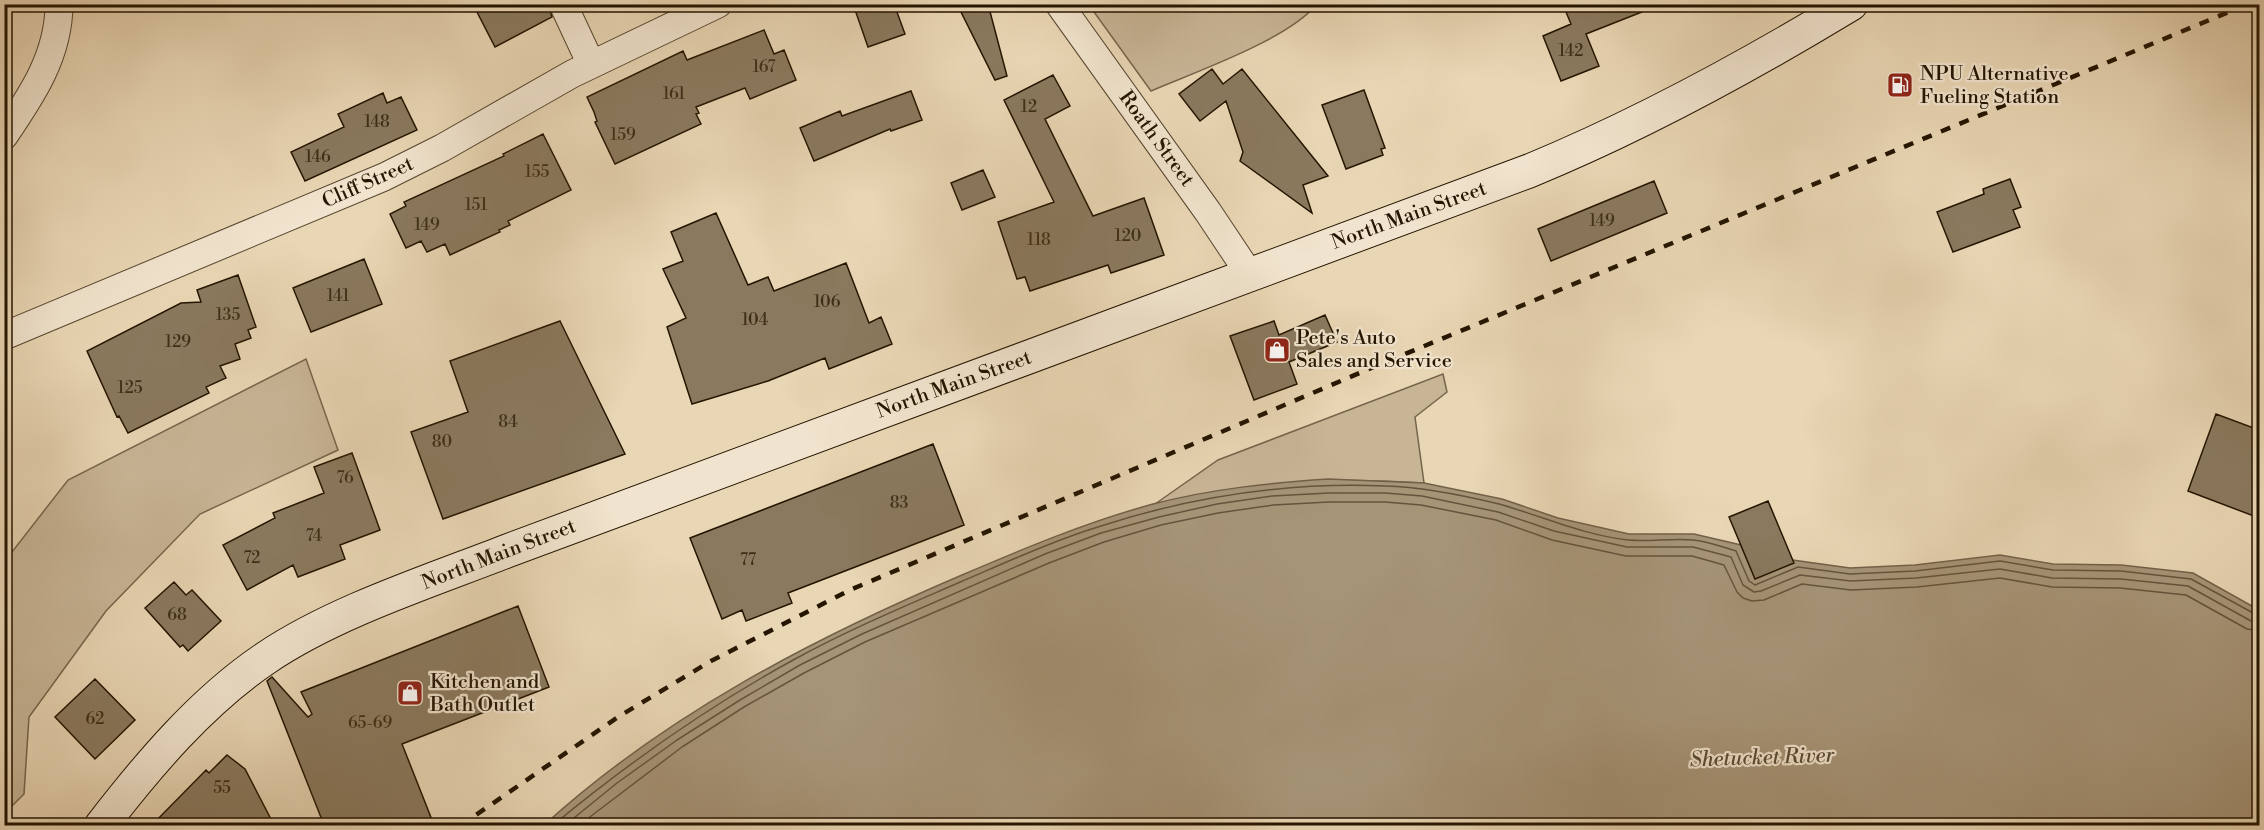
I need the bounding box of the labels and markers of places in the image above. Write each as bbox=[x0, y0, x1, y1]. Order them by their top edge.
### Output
place label: NPU Alternative Fueling Station bbox=[1920, 62, 2069, 110]
fuel station icon: NPU Alternative Fueling Station bbox=[1885, 70, 1915, 100]
place label: Pete's Auto Sales and Service bbox=[1296, 326, 1452, 374]
shop icon: Pete's Auto Sales and Service bbox=[1262, 335, 1292, 365]
place label: Kitchen and Bath Outlet bbox=[429, 670, 540, 718]
shop icon: Kitchen and Bath Outlet bbox=[395, 678, 425, 708]

